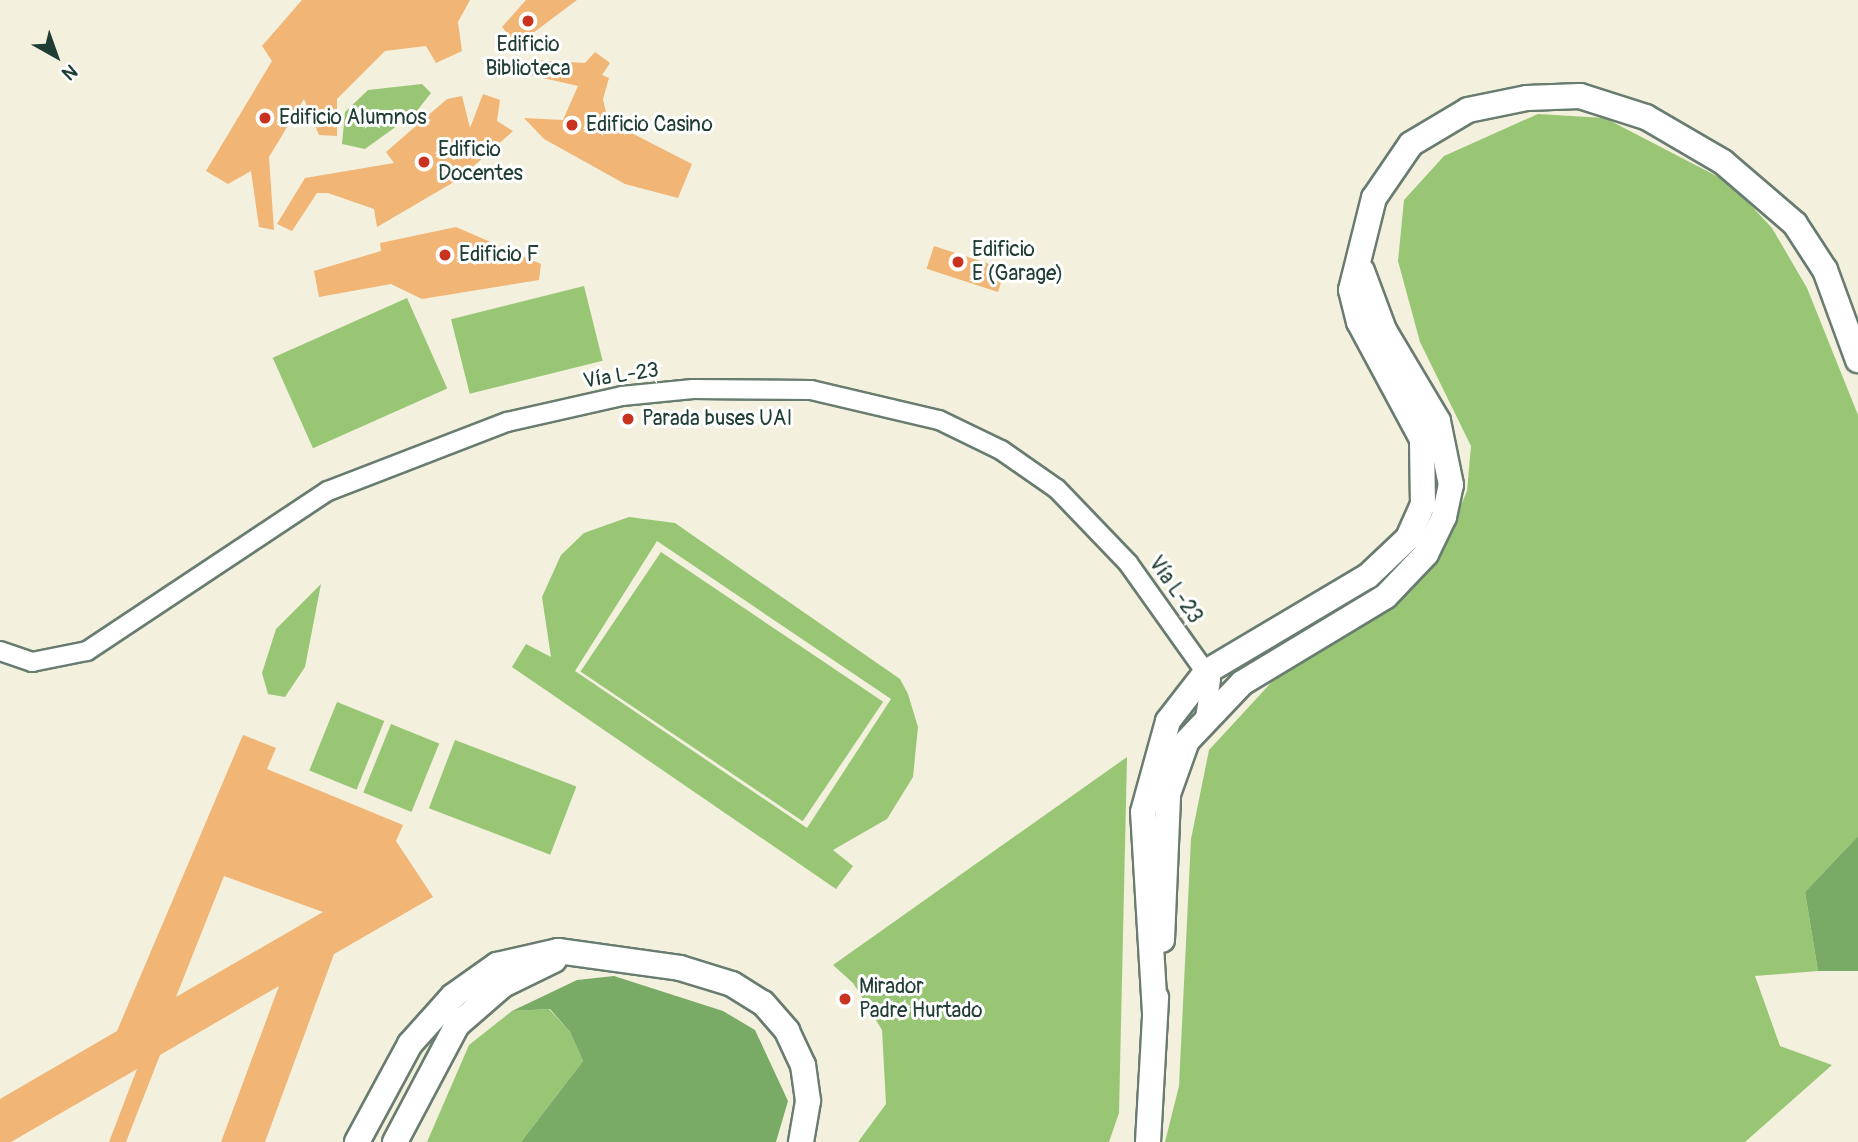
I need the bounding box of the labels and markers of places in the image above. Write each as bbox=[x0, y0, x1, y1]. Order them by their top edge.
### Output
marker: Edificio Biblioteca bbox=[520, 13, 536, 29]
place label: Edificio Biblioteca bbox=[485, 32, 571, 82]
place label: Edificio Alumnos bbox=[279, 105, 427, 131]
marker: Edificio Alumnos bbox=[257, 110, 273, 126]
place label: Edificio Casino bbox=[586, 112, 713, 138]
marker: Edificio Casino bbox=[564, 117, 580, 133]
place label: Edificio Docentes bbox=[438, 137, 523, 187]
marker: Edificio Docentes bbox=[416, 154, 432, 170]
place label: Edificio E (Garage) bbox=[972, 237, 1063, 287]
place label: Edificio F bbox=[459, 242, 539, 268]
marker: Edificio F bbox=[437, 247, 453, 263]
marker: Edificio E (Garage) bbox=[950, 254, 966, 270]
place label: Parada buses UAI bbox=[642, 406, 792, 432]
marker: Parada buses UAI bbox=[620, 411, 636, 427]
place label: Mirador Padre Hurtado bbox=[859, 974, 983, 1024]
marker: Mirador Padre Hurtado bbox=[837, 991, 853, 1007]

